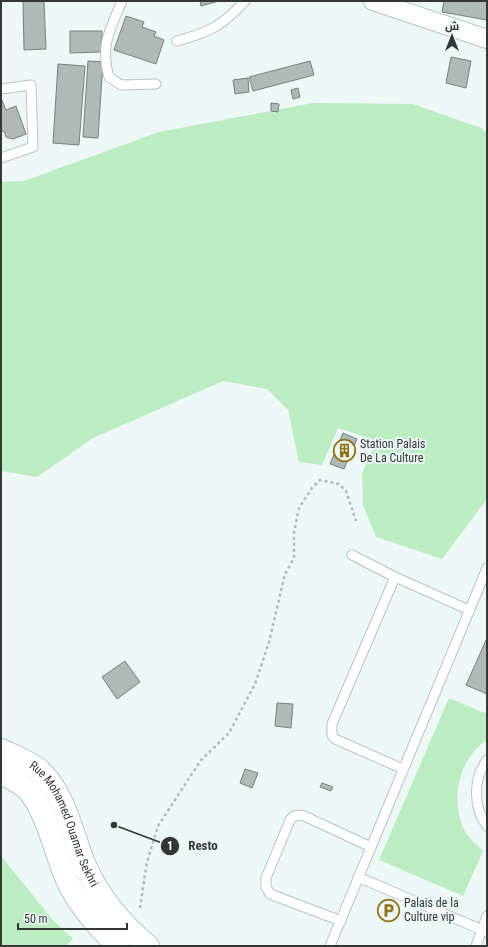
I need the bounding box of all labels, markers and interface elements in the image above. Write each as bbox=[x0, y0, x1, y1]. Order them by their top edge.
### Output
north arrow bbox=[432, 16, 472, 56]
text: ش bbox=[445, 20, 459, 33]
place label: Station Palais De La Culture bbox=[360, 437, 425, 465]
building icon: Station Palais De La Culture bbox=[331, 438, 357, 464]
street label: Rue Mohamed Ouamar Sekhri bbox=[27, 758, 101, 889]
callout: Resto bbox=[160, 833, 226, 858]
text: Resto bbox=[188, 838, 218, 853]
text: 1 bbox=[167, 839, 173, 853]
place label: Palais de la Culture vip bbox=[404, 896, 459, 924]
parking icon: Palais de la Culture vip bbox=[376, 897, 402, 923]
scale bar bbox=[18, 905, 127, 931]
text: 50 m bbox=[24, 912, 48, 926]

